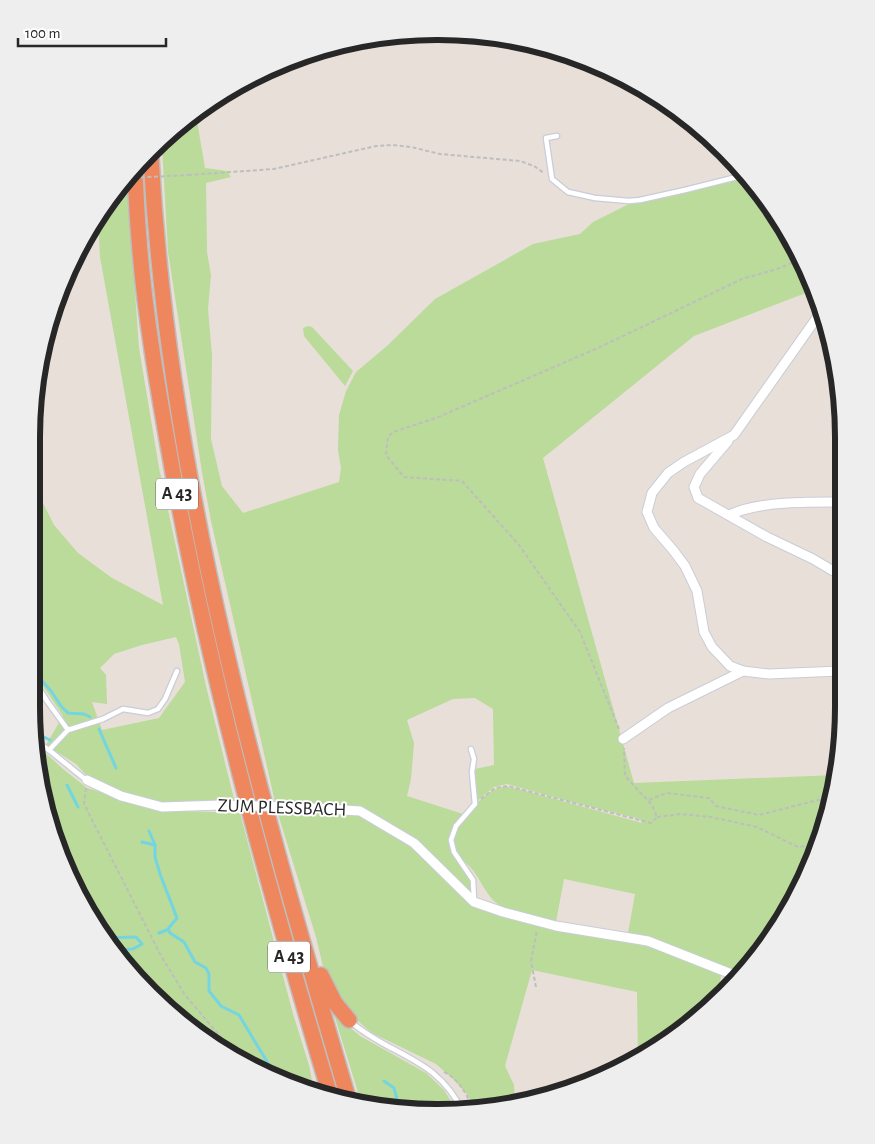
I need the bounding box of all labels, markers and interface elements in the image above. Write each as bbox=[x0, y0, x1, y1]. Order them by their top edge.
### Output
scale bar bbox=[18, 15, 165, 47]
text: 100 m bbox=[25, 26, 60, 41]
road number: A 43 bbox=[156, 478, 198, 509]
street label: ZUM PLESSBACH bbox=[217, 796, 347, 820]
road number: A 43 bbox=[268, 942, 310, 972]

